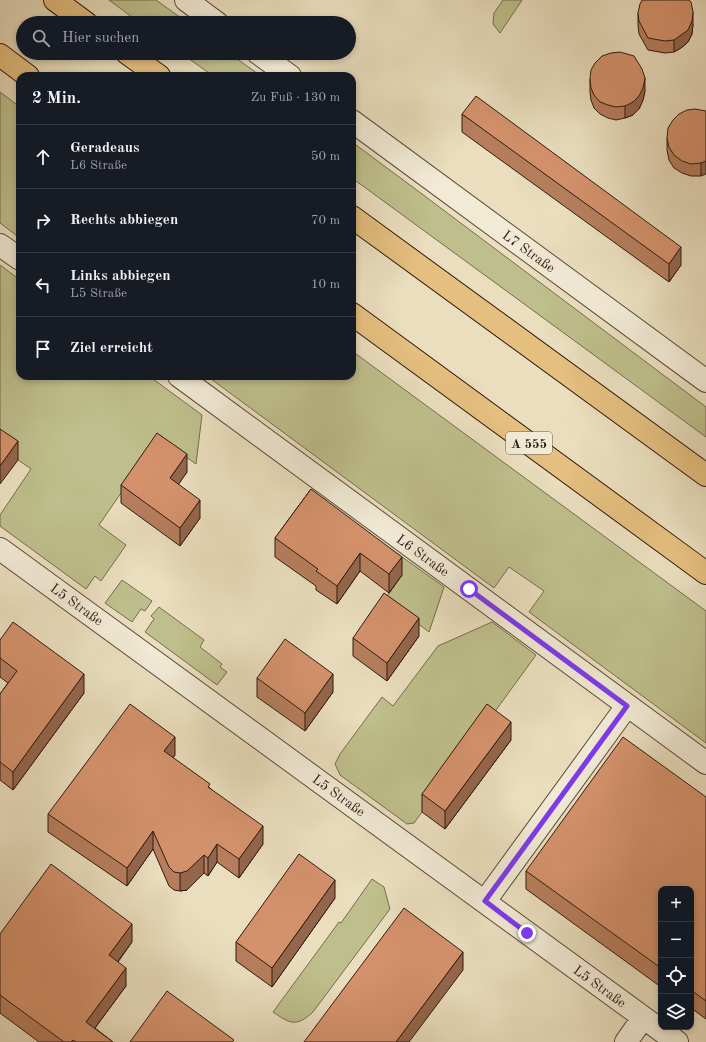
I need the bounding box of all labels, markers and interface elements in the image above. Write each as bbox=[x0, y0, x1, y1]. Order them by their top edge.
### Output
search box bbox=[16, 16, 356, 60]
icon: search bbox=[30, 27, 52, 49]
text: Hier suchen bbox=[62, 31, 139, 46]
text: 2 Min. bbox=[32, 90, 81, 107]
text: Zu Fuß · 130 m bbox=[251, 91, 340, 104]
text: Geradeaus bbox=[70, 141, 139, 156]
icon: ahead bbox=[32, 146, 54, 168]
text: 50 m bbox=[311, 150, 340, 163]
text: L6 Straße bbox=[70, 159, 127, 172]
icon: right bbox=[32, 210, 54, 232]
text: Rechts abbiegen bbox=[70, 213, 178, 228]
text: 70 m bbox=[311, 214, 340, 227]
street label: L7 Straße bbox=[499, 228, 557, 276]
text: Links abbiegen bbox=[70, 269, 171, 284]
icon: left bbox=[32, 274, 54, 296]
text: 10 m bbox=[311, 278, 340, 291]
text: L5 Straße bbox=[70, 287, 127, 300]
icon: arrive bbox=[32, 338, 54, 360]
text: Ziel erreicht bbox=[70, 341, 153, 356]
road number: A 555 bbox=[506, 432, 552, 454]
street label: L6 Straße bbox=[393, 532, 451, 580]
route start bbox=[460, 580, 478, 598]
street label: L5 Straße bbox=[47, 581, 105, 629]
street label: L5 Straße bbox=[309, 772, 367, 820]
map controls bbox=[658, 886, 694, 1030]
button: + bbox=[658, 886, 694, 922]
button: − bbox=[658, 922, 694, 958]
route end bbox=[518, 924, 536, 942]
button: locate bbox=[658, 958, 694, 994]
street label: L5 Straße bbox=[570, 963, 628, 1011]
button: layers bbox=[658, 994, 694, 1030]

